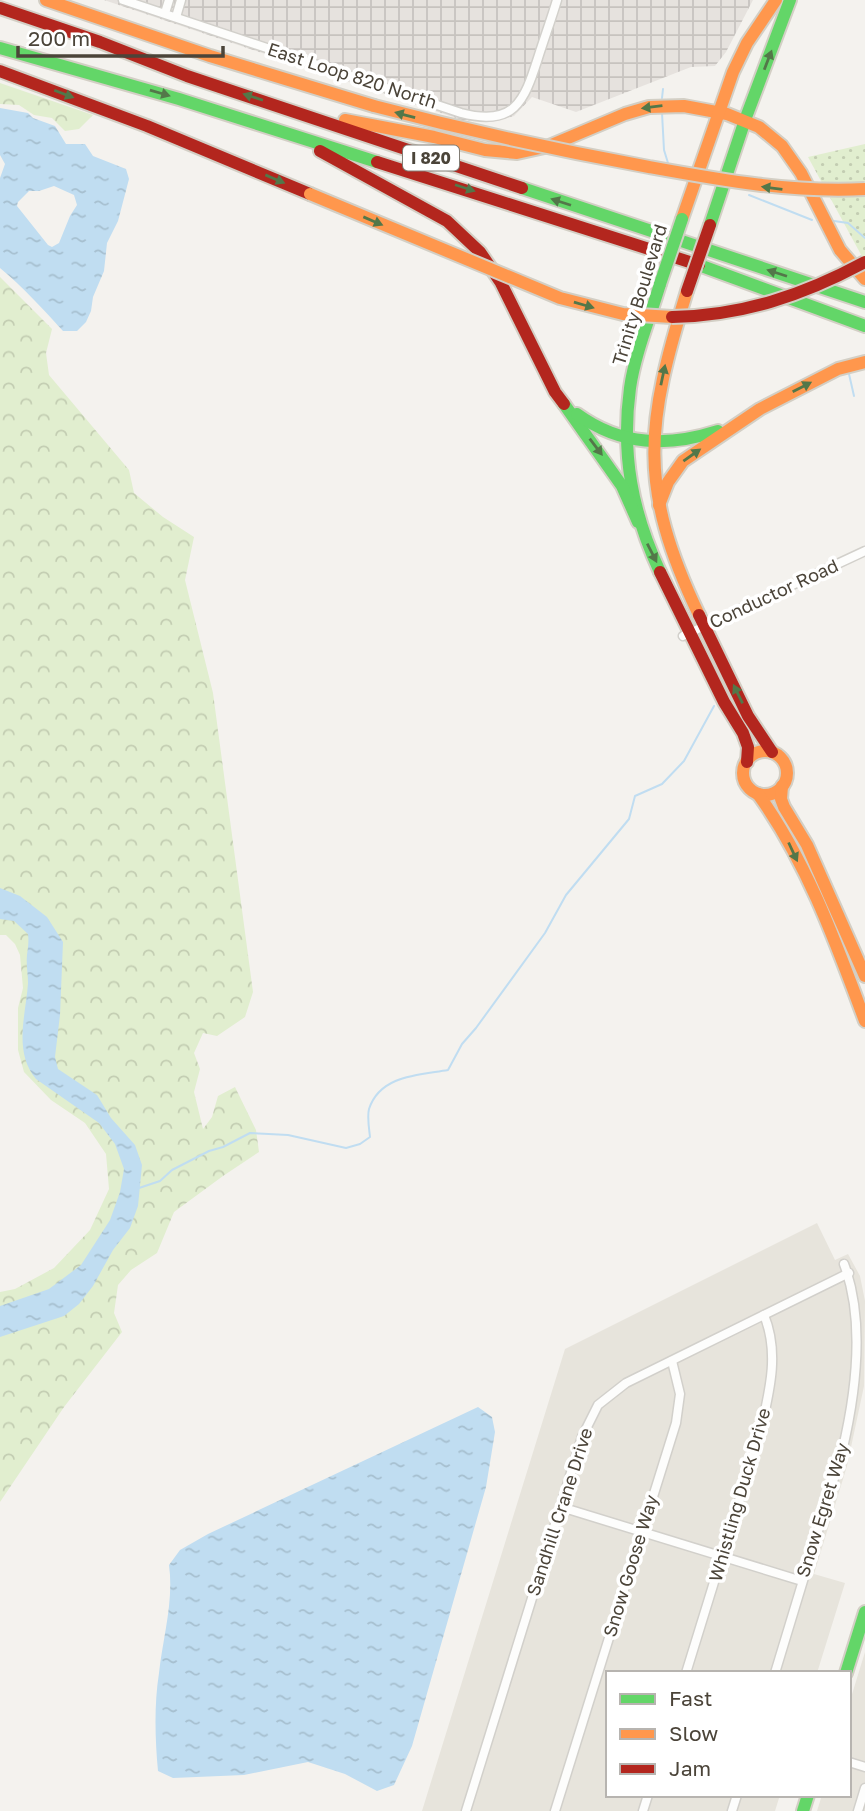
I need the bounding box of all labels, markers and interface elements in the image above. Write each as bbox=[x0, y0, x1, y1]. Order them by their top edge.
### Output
scale bar bbox=[18, 14, 222, 58]
text: 200 m bbox=[28, 25, 90, 51]
street label: East Loop 820 North bbox=[265, 37, 440, 113]
one-way arrow bbox=[762, 50, 773, 71]
one-way arrow bbox=[54, 88, 75, 99]
one-way arrow bbox=[150, 89, 171, 99]
one-way arrow bbox=[242, 92, 263, 102]
one-way arrow bbox=[641, 102, 663, 113]
one-way arrow bbox=[394, 109, 416, 120]
road number: I 820 bbox=[403, 146, 459, 170]
one-way arrow bbox=[265, 173, 285, 185]
one-way arrow bbox=[761, 182, 783, 193]
one-way arrow bbox=[455, 184, 476, 194]
one-way arrow bbox=[550, 196, 571, 206]
one-way arrow bbox=[363, 215, 383, 227]
street label: Trinity Boulevard bbox=[607, 221, 671, 368]
one-way arrow bbox=[766, 267, 787, 278]
one-way arrow bbox=[574, 300, 595, 310]
one-way arrow bbox=[658, 364, 669, 386]
one-way arrow bbox=[792, 382, 812, 393]
one-way arrow bbox=[588, 438, 602, 456]
one-way arrow bbox=[683, 448, 701, 462]
one-way arrow bbox=[646, 543, 657, 563]
street label: Conductor Road bbox=[706, 554, 841, 633]
one-way arrow bbox=[732, 684, 743, 704]
one-way arrow bbox=[787, 842, 799, 862]
street label: Whistling Duck Drive bbox=[704, 1405, 774, 1584]
street label: Sandhill Crane Drive bbox=[521, 1425, 597, 1599]
street label: Snow Egret Way bbox=[791, 1440, 853, 1580]
street label: Snow Goose Way bbox=[598, 1492, 662, 1639]
legend bbox=[606, 1671, 851, 1797]
text: Fast bbox=[669, 1685, 712, 1711]
text: Slow bbox=[669, 1720, 718, 1746]
text: Jam bbox=[669, 1755, 711, 1781]

